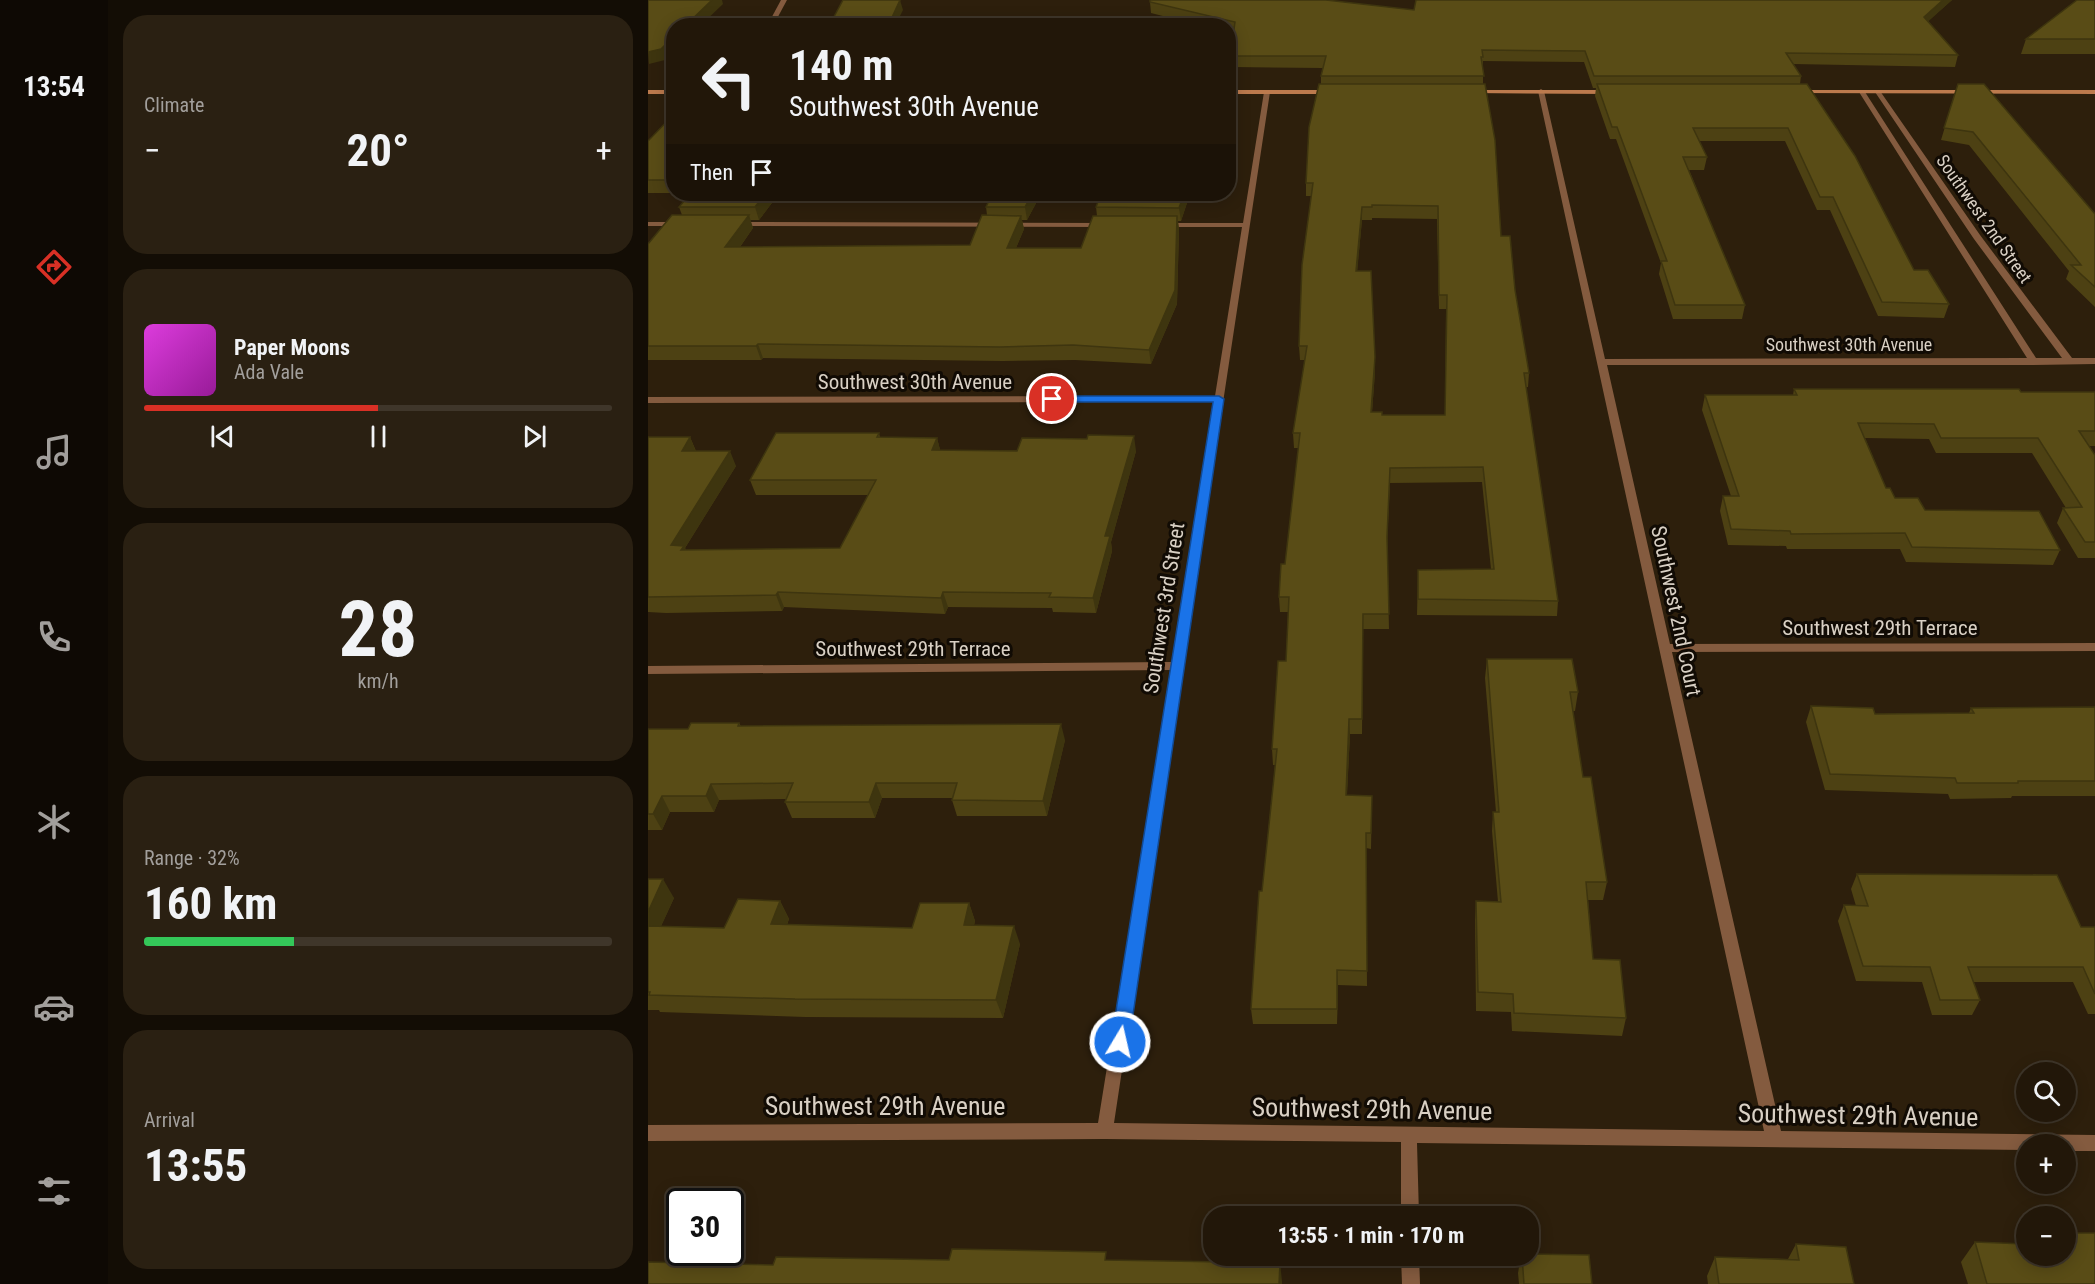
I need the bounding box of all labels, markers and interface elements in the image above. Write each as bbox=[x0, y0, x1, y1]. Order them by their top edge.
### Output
text: 140 m bbox=[789, 41, 894, 90]
icon: left bbox=[690, 42, 768, 120]
text: 13:54 bbox=[23, 71, 85, 103]
text: Southwest 30th Avenue bbox=[789, 91, 1039, 123]
text: Climate bbox=[144, 93, 204, 117]
text: 20° bbox=[347, 124, 410, 177]
text: − bbox=[144, 131, 161, 170]
text: + bbox=[596, 131, 612, 170]
street label: Southwest 2nd Street bbox=[1932, 151, 2037, 287]
icon: arrive bbox=[745, 156, 778, 189]
text: Then bbox=[690, 160, 733, 185]
icon: directions bbox=[33, 246, 75, 288]
street label: Southwest 30th Avenue bbox=[1766, 334, 1932, 355]
text: Paper Moons bbox=[234, 335, 350, 360]
text: Ada Vale bbox=[234, 360, 304, 384]
street label: Southwest 30th Avenue bbox=[818, 370, 1012, 394]
pin bbox=[1026, 373, 1077, 424]
icon: arrive bbox=[1035, 382, 1068, 415]
icon: previous bbox=[206, 420, 239, 453]
icon: pause bbox=[362, 420, 395, 453]
icon: next bbox=[518, 420, 551, 453]
icon: music bbox=[33, 431, 75, 473]
street label: Southwest 3rd Street bbox=[1139, 521, 1189, 695]
street label: Southwest 2nd Court bbox=[1646, 524, 1706, 698]
text: 28 bbox=[339, 584, 417, 675]
icon: phone bbox=[33, 616, 75, 658]
street label: Southwest 29th Terrace bbox=[1782, 616, 1978, 640]
street label: Southwest 29th Terrace bbox=[815, 637, 1011, 661]
text: km/h bbox=[357, 669, 399, 693]
icon: climate bbox=[33, 801, 75, 843]
text: Range · 32% bbox=[144, 846, 240, 870]
text: 160 km bbox=[144, 877, 277, 930]
icon: car bbox=[33, 986, 75, 1028]
position arrow bbox=[1088, 1010, 1152, 1074]
map controls bbox=[2016, 1062, 2076, 1266]
button: search bbox=[2016, 1062, 2076, 1122]
street label: Southwest 29th Avenue bbox=[765, 1091, 1005, 1121]
street label: Southwest 29th Avenue bbox=[1251, 1092, 1493, 1126]
street label: Southwest 29th Avenue bbox=[1737, 1098, 1979, 1132]
text: Arrival bbox=[144, 1108, 195, 1132]
button: + bbox=[2016, 1134, 2076, 1194]
text: 13:55 bbox=[144, 1139, 247, 1192]
icon: filters bbox=[33, 1170, 75, 1212]
speed limit sign: 30 bbox=[666, 1188, 744, 1266]
button: − bbox=[2016, 1206, 2076, 1266]
text: 13:55 · 1 min · 170 m bbox=[1278, 1223, 1464, 1248]

